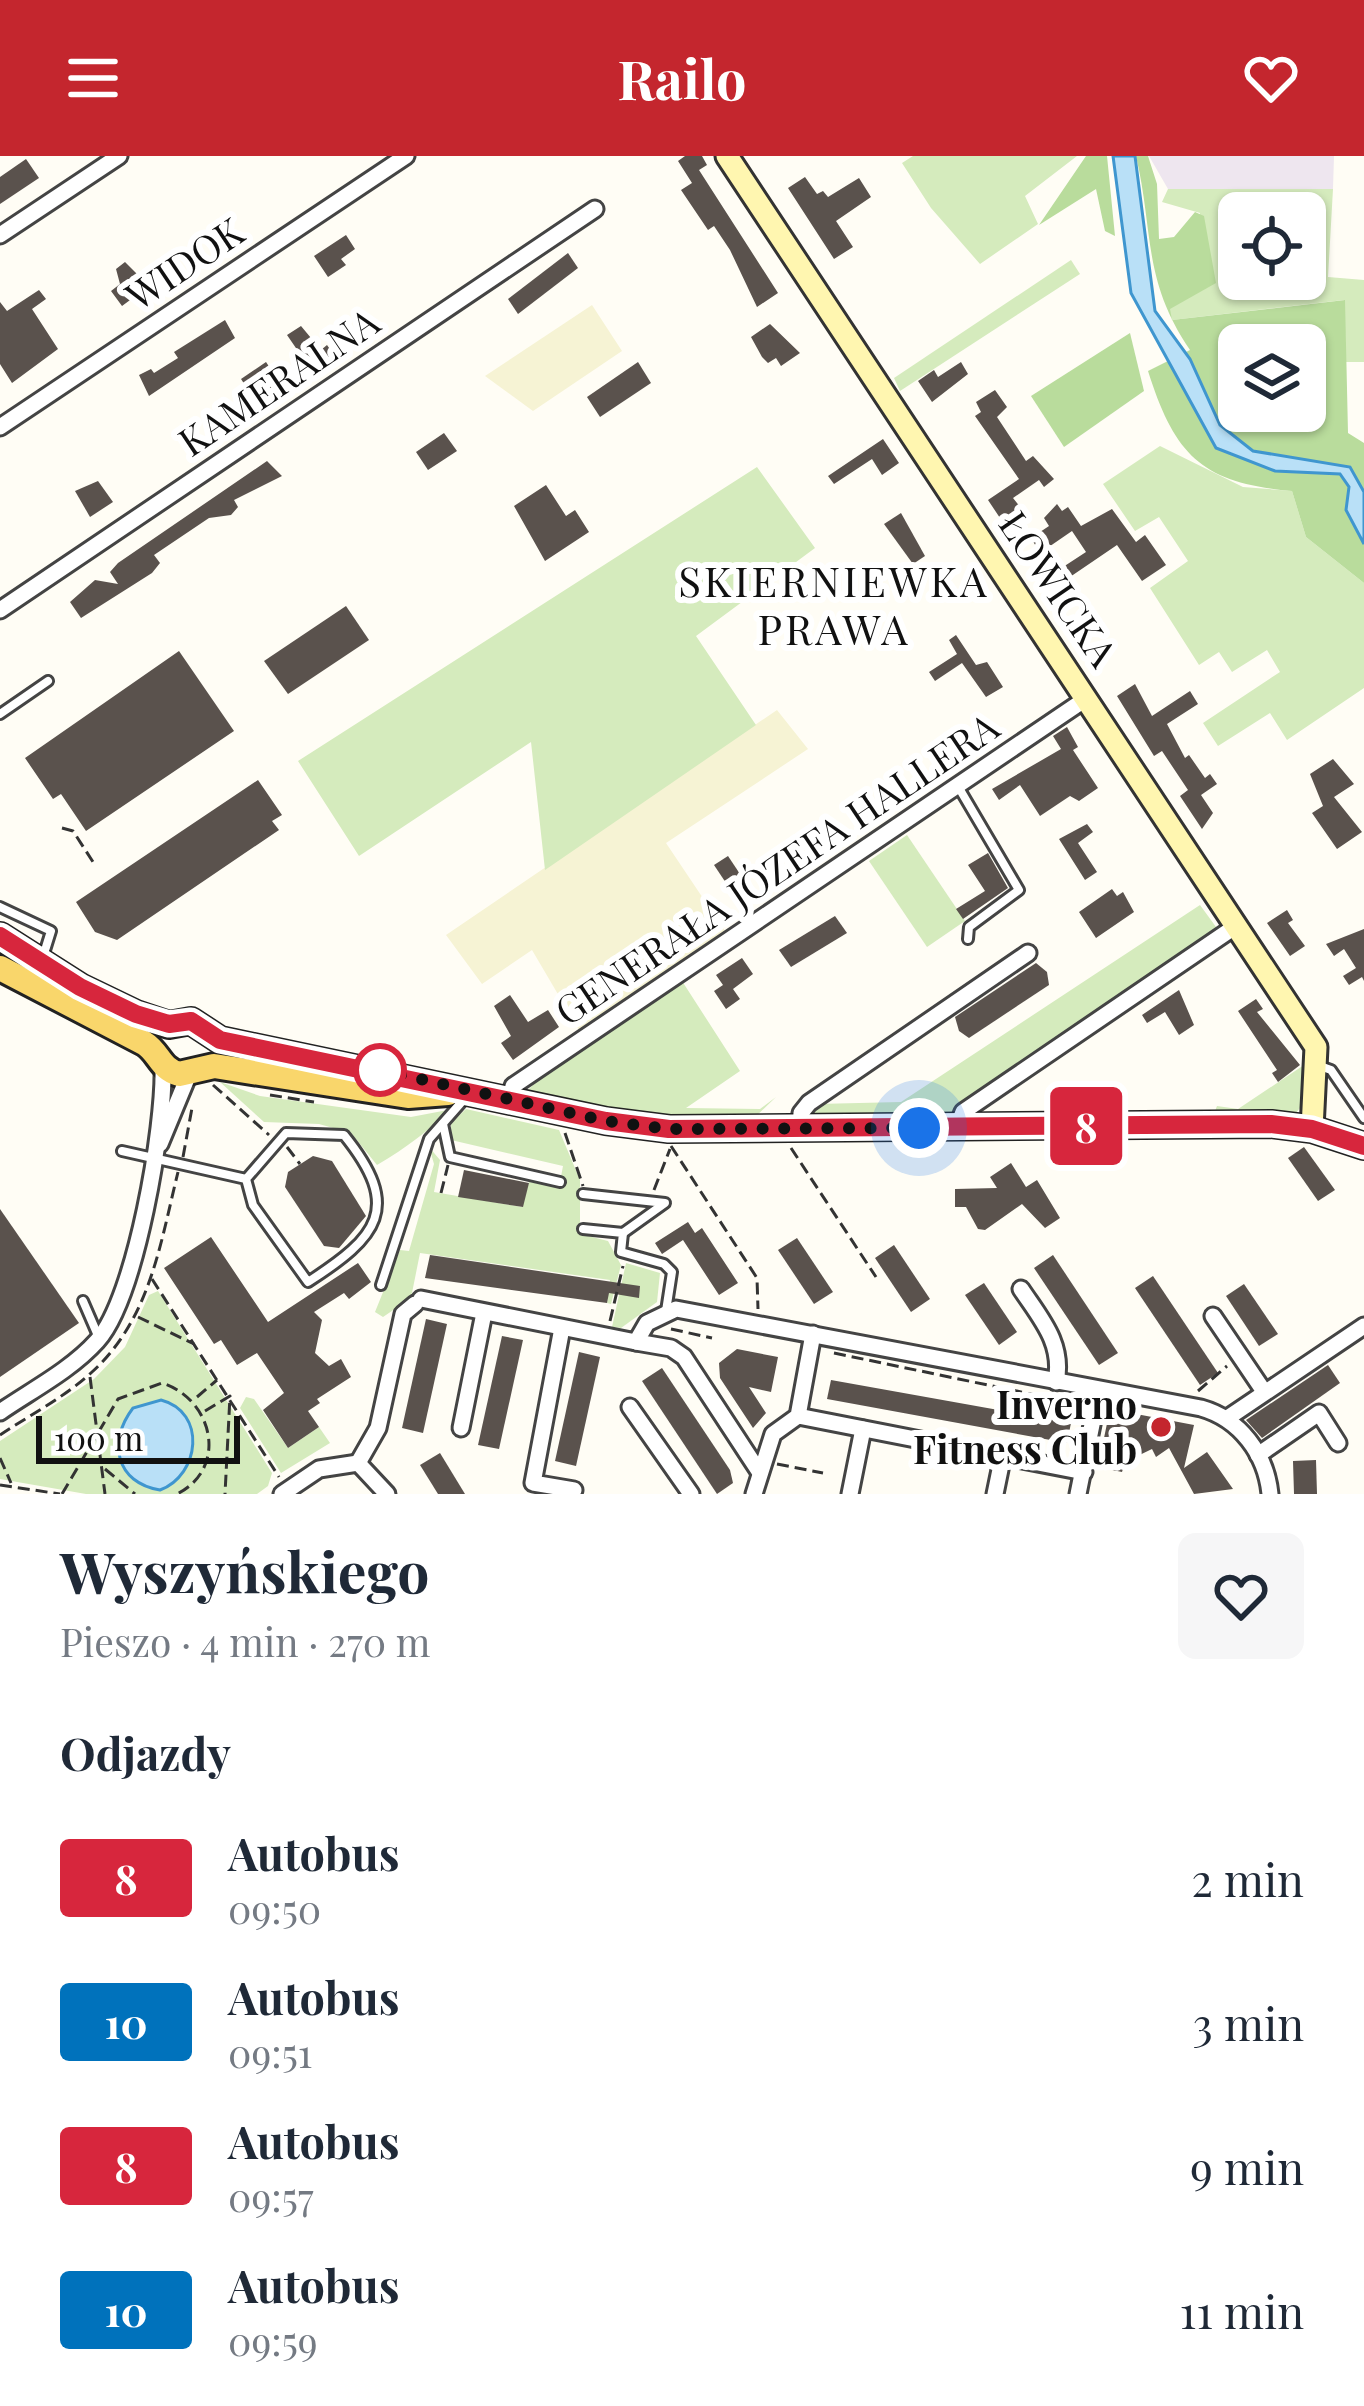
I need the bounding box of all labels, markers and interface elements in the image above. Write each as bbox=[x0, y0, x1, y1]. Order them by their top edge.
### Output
text: Railo bbox=[617, 42, 747, 114]
icon: menu bbox=[60, 45, 126, 111]
icon: heart bbox=[1238, 45, 1304, 111]
map controls bbox=[1218, 192, 1326, 432]
button: locate bbox=[1218, 192, 1326, 300]
street label: WIDOK bbox=[114, 204, 253, 321]
street label: KAMERALNA bbox=[168, 294, 388, 466]
button: layers bbox=[1218, 324, 1326, 432]
street label: ŁOWICKA bbox=[989, 500, 1131, 676]
district label: SKIERNIEWKA PRAWA bbox=[678, 552, 990, 656]
street label: GENERAŁA JÓZEFA HALLERA bbox=[544, 699, 1008, 1036]
unlabelled marker bbox=[355, 1045, 405, 1095]
line badge: 8 bbox=[1047, 1087, 1125, 1165]
your location bbox=[889, 1098, 949, 1158]
text: 8 bbox=[1074, 1098, 1098, 1154]
place label: Inverno Fitness Club bbox=[913, 1377, 1137, 1474]
scale bar bbox=[36, 1410, 240, 1463]
marker: Inverno Fitness Club bbox=[1148, 1414, 1174, 1440]
text: 100 m bbox=[54, 1415, 143, 1459]
text: Wyszyńskiego bbox=[60, 1532, 429, 1608]
button: heart bbox=[1178, 1533, 1304, 1659]
text: Pieszo · 4 min · 270 m bbox=[60, 1615, 431, 1667]
text: Odjazdy bbox=[60, 1722, 231, 1782]
text: Autobus bbox=[228, 1822, 399, 1882]
text: 2 min bbox=[1191, 1848, 1304, 1908]
text: 8 bbox=[114, 1850, 138, 1906]
text: 09:50 bbox=[228, 1882, 321, 1934]
text: Autobus bbox=[228, 1966, 399, 2026]
text: 3 min bbox=[1192, 1992, 1304, 2052]
text: 10 bbox=[104, 1994, 148, 2050]
text: 09:51 bbox=[228, 2026, 312, 2078]
text: Autobus bbox=[228, 2110, 399, 2170]
text: 9 min bbox=[1190, 2136, 1304, 2196]
text: 8 bbox=[114, 2138, 138, 2194]
text: 09:57 bbox=[228, 2170, 314, 2222]
text: Autobus bbox=[228, 2254, 399, 2314]
text: 11 min bbox=[1179, 2280, 1304, 2340]
text: 10 bbox=[104, 2282, 148, 2338]
text: 09:59 bbox=[228, 2314, 318, 2366]

